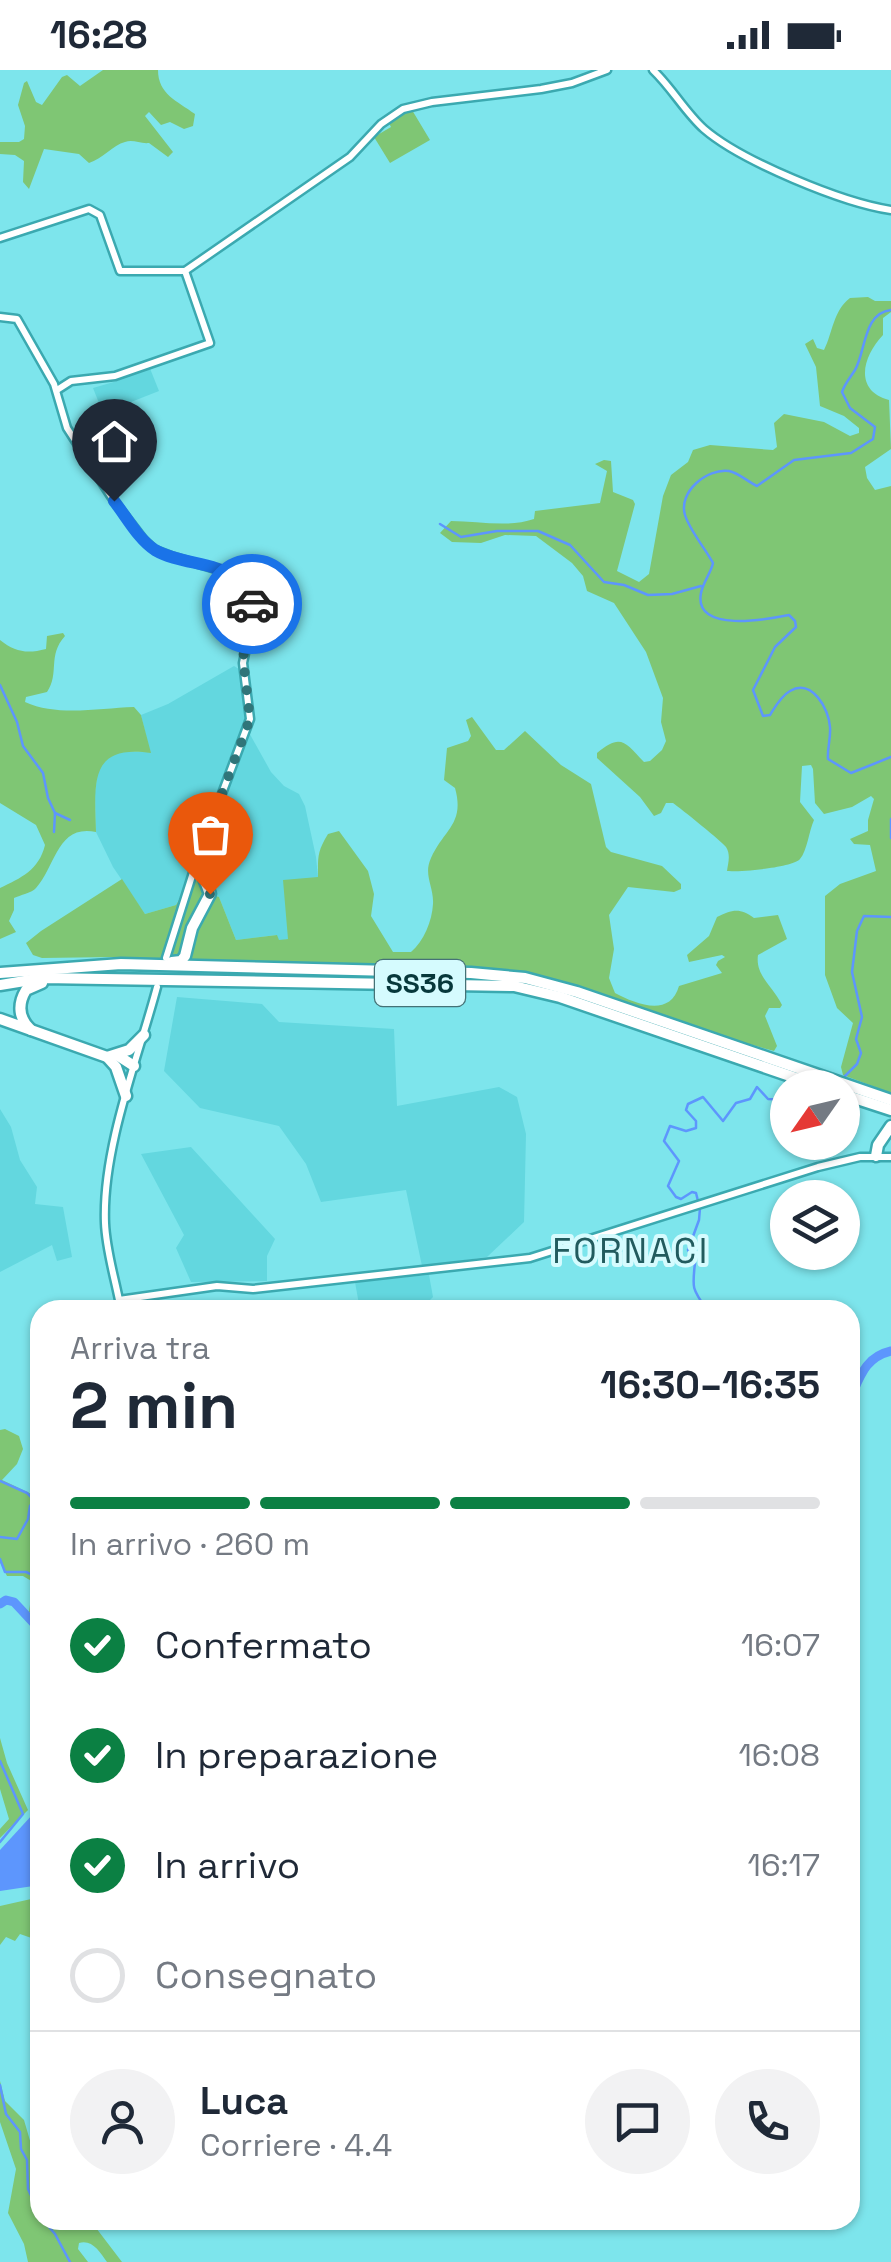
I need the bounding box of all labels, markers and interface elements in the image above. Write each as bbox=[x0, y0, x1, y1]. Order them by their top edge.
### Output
text: 16:28 bbox=[50, 11, 147, 59]
pin bbox=[72, 399, 157, 502]
icon: home bbox=[87, 414, 142, 469]
courier bbox=[202, 554, 302, 654]
icon: car bbox=[225, 577, 280, 632]
pin bbox=[168, 792, 253, 895]
icon: bag bbox=[183, 807, 238, 862]
road number: SS36 bbox=[375, 960, 465, 1006]
north arrow bbox=[770, 1070, 860, 1160]
map controls bbox=[770, 1070, 860, 1270]
button: layers bbox=[770, 1180, 860, 1270]
district label: FORNACI bbox=[552, 1229, 710, 1273]
text: Arriva tra bbox=[70, 1328, 210, 1368]
text: 16:30–16:35 bbox=[600, 1361, 820, 1409]
text: 2 min bbox=[70, 1364, 238, 1447]
text: In arrivo · 260 m bbox=[70, 1524, 310, 1564]
icon: check bbox=[70, 1618, 125, 1673]
text: Confermato bbox=[155, 1621, 372, 1669]
text: 16:07 bbox=[741, 1625, 820, 1665]
icon: check bbox=[70, 1728, 125, 1783]
text: In preparazione bbox=[155, 1731, 438, 1779]
text: 16:08 bbox=[738, 1735, 820, 1775]
icon: check bbox=[70, 1838, 125, 1893]
text: In arrivo bbox=[155, 1841, 300, 1889]
text: 16:17 bbox=[748, 1845, 820, 1885]
text: Consegnato bbox=[155, 1951, 377, 1999]
button: person bbox=[70, 2069, 175, 2174]
button: chat bbox=[585, 2069, 690, 2174]
button: phone bbox=[715, 2069, 820, 2174]
text: Luca bbox=[200, 2077, 288, 2125]
text: Corriere · 4.4 bbox=[200, 2125, 392, 2165]

